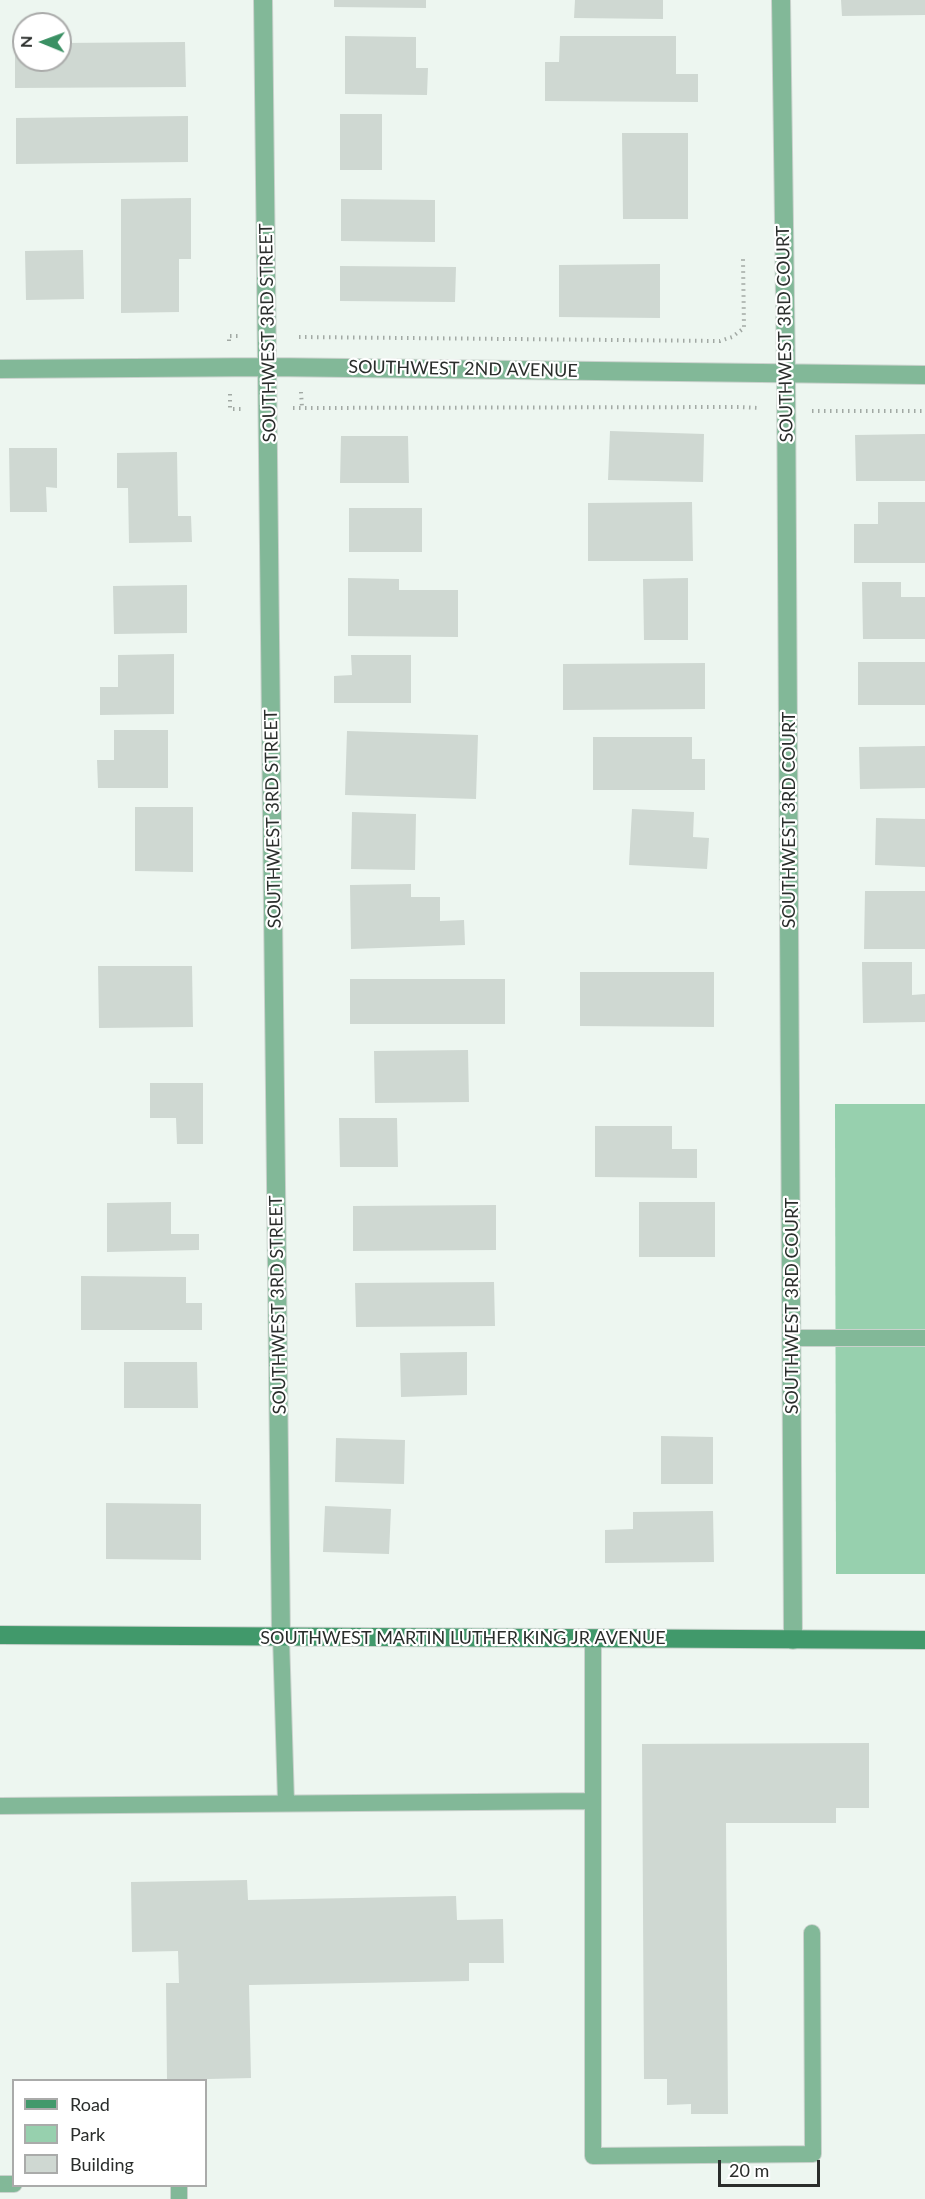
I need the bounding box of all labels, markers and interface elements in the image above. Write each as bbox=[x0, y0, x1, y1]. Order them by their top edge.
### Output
north arrow bbox=[12, 12, 72, 72]
text: N bbox=[16, 35, 35, 48]
street label: SOUTHWEST 3RD STREET bbox=[255, 223, 281, 443]
street label: SOUTHWEST 3RD COURT bbox=[772, 225, 798, 443]
street label: SOUTHWEST 2ND AVENUE bbox=[348, 356, 578, 382]
street label: SOUTHWEST 3RD STREET bbox=[260, 709, 286, 929]
street label: SOUTHWEST 3RD COURT bbox=[778, 712, 800, 928]
street label: SOUTHWEST 3RD STREET bbox=[265, 1195, 291, 1415]
street label: SOUTHWEST 3RD COURT bbox=[781, 1198, 803, 1414]
street label: SOUTHWEST MARTIN LUTHER KING JR AVENUE bbox=[260, 1627, 666, 1649]
legend bbox=[12, 2079, 207, 2187]
text: Road bbox=[70, 2093, 110, 2115]
text: Park bbox=[70, 2123, 105, 2145]
scale bar bbox=[721, 2148, 823, 2186]
text: Building bbox=[70, 2153, 134, 2175]
text: 20 m bbox=[729, 2159, 769, 2181]

